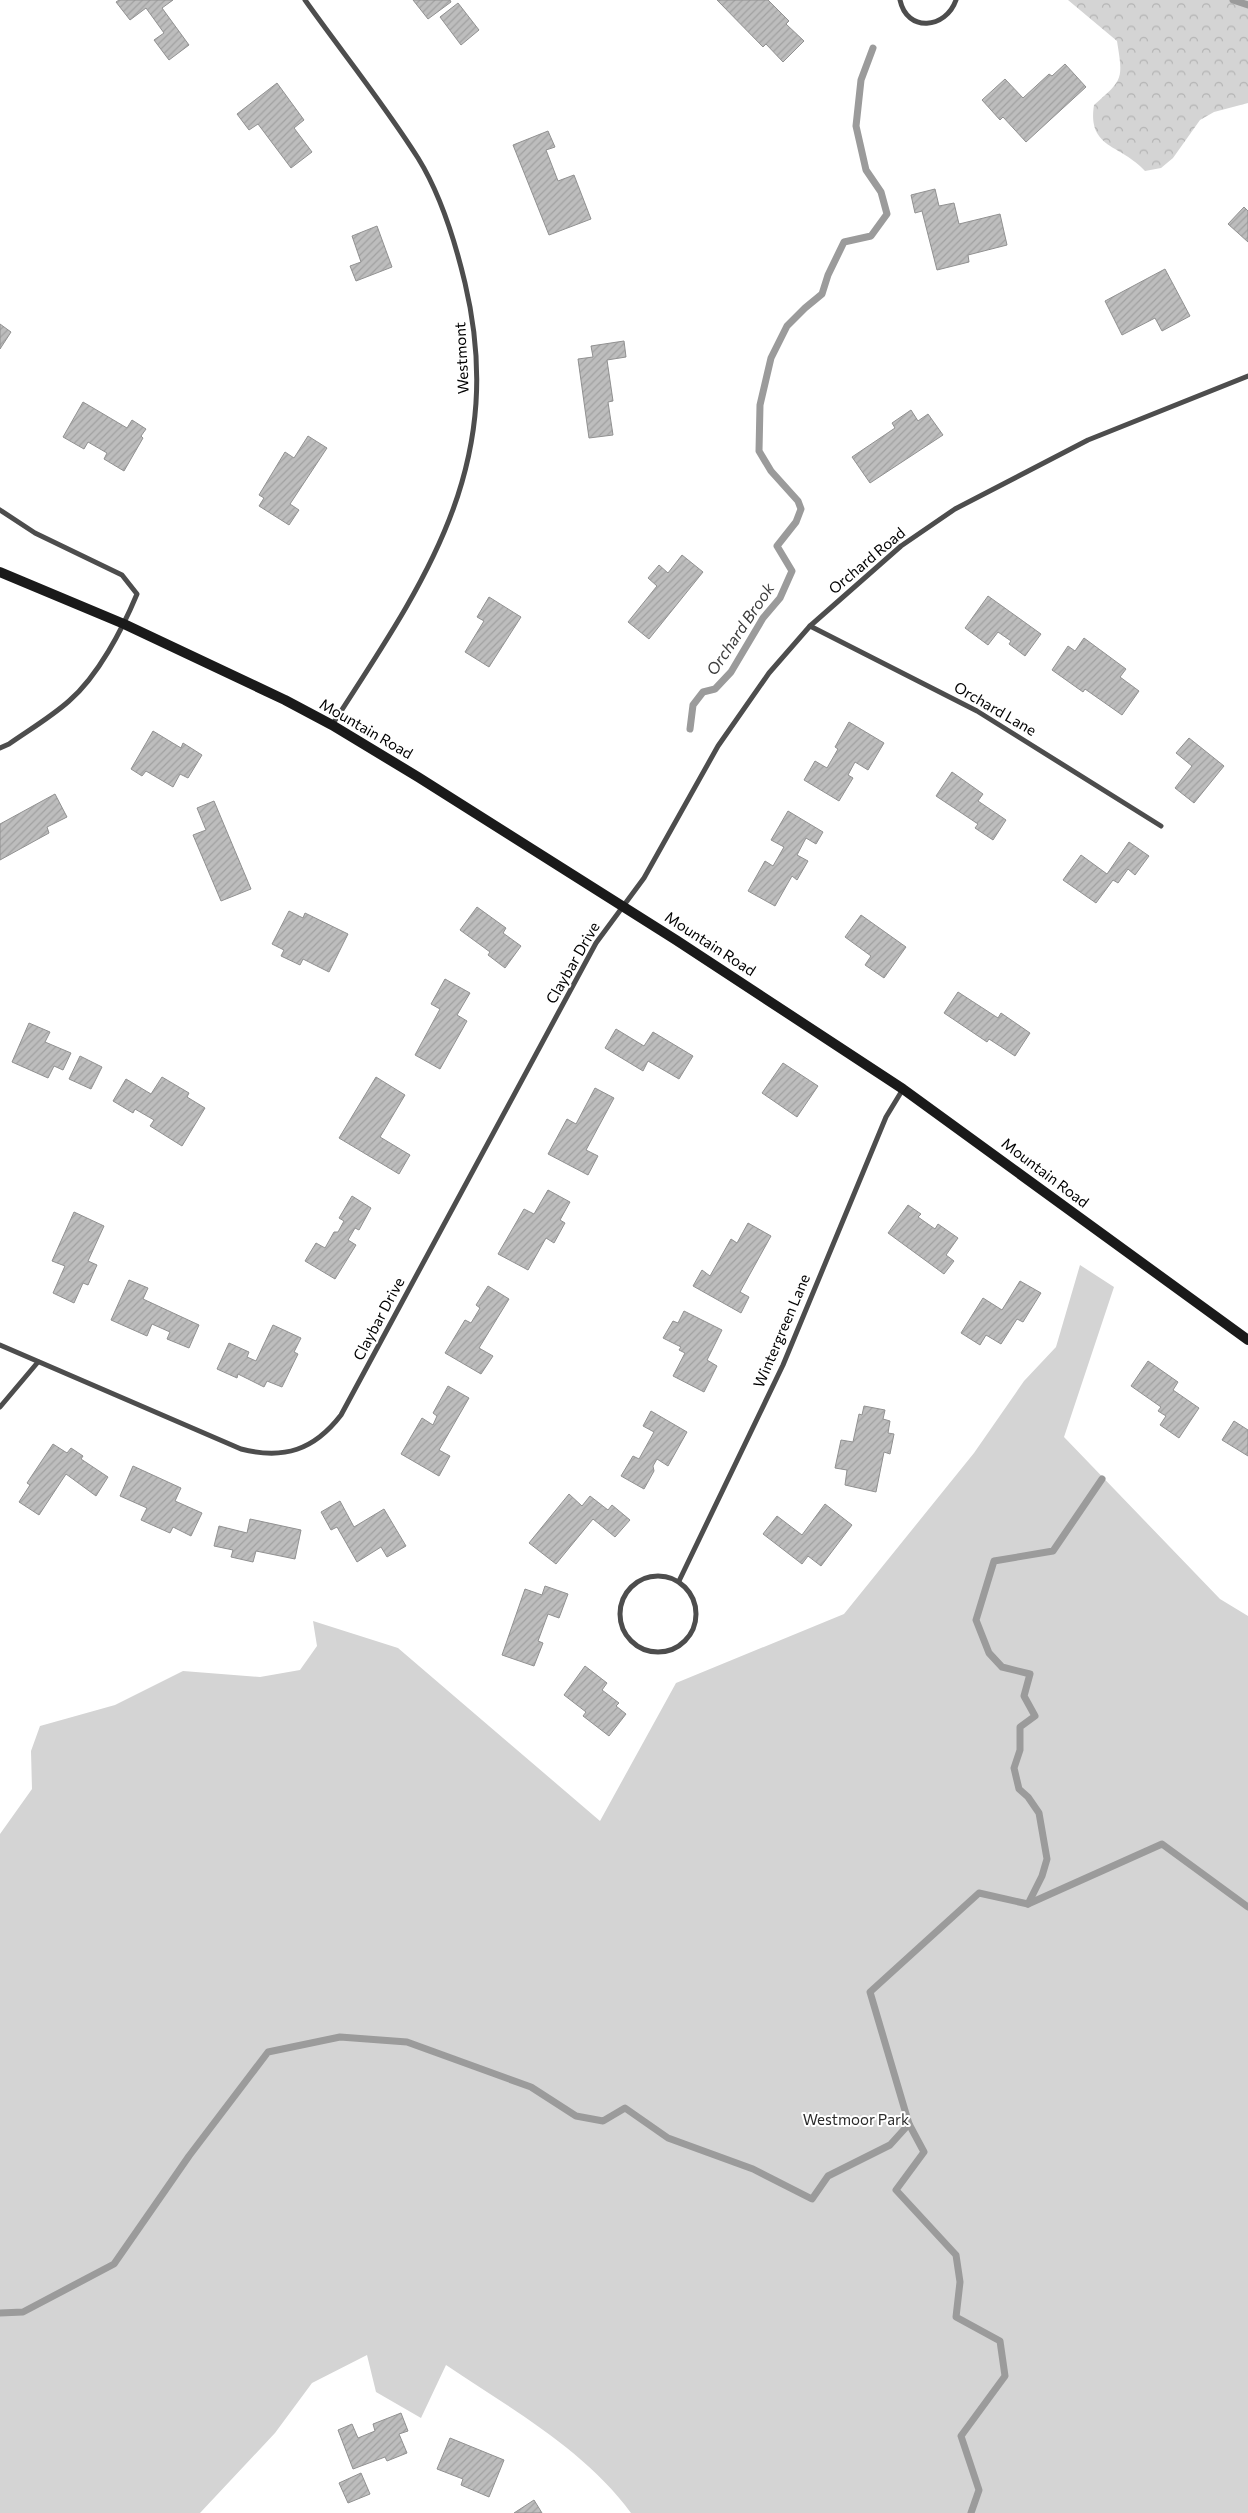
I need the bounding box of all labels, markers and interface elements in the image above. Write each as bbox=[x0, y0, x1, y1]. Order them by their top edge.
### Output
street label: Westmont bbox=[450, 322, 472, 394]
street label: Orchard Road bbox=[825, 523, 908, 597]
water label: Orchard Brook bbox=[702, 579, 778, 679]
street label: Orchard Lane bbox=[951, 677, 1040, 739]
street label: Mountain Road bbox=[317, 694, 416, 762]
street label: Mountain Road bbox=[662, 907, 759, 979]
street label: Claybar Drive bbox=[542, 918, 603, 1007]
street label: Mountain Road bbox=[998, 1134, 1093, 1211]
street label: Wintergreen Lane bbox=[749, 1271, 813, 1390]
street label: Claybar Drive bbox=[349, 1274, 408, 1363]
park label: Westmoor Park bbox=[803, 2110, 909, 2128]

